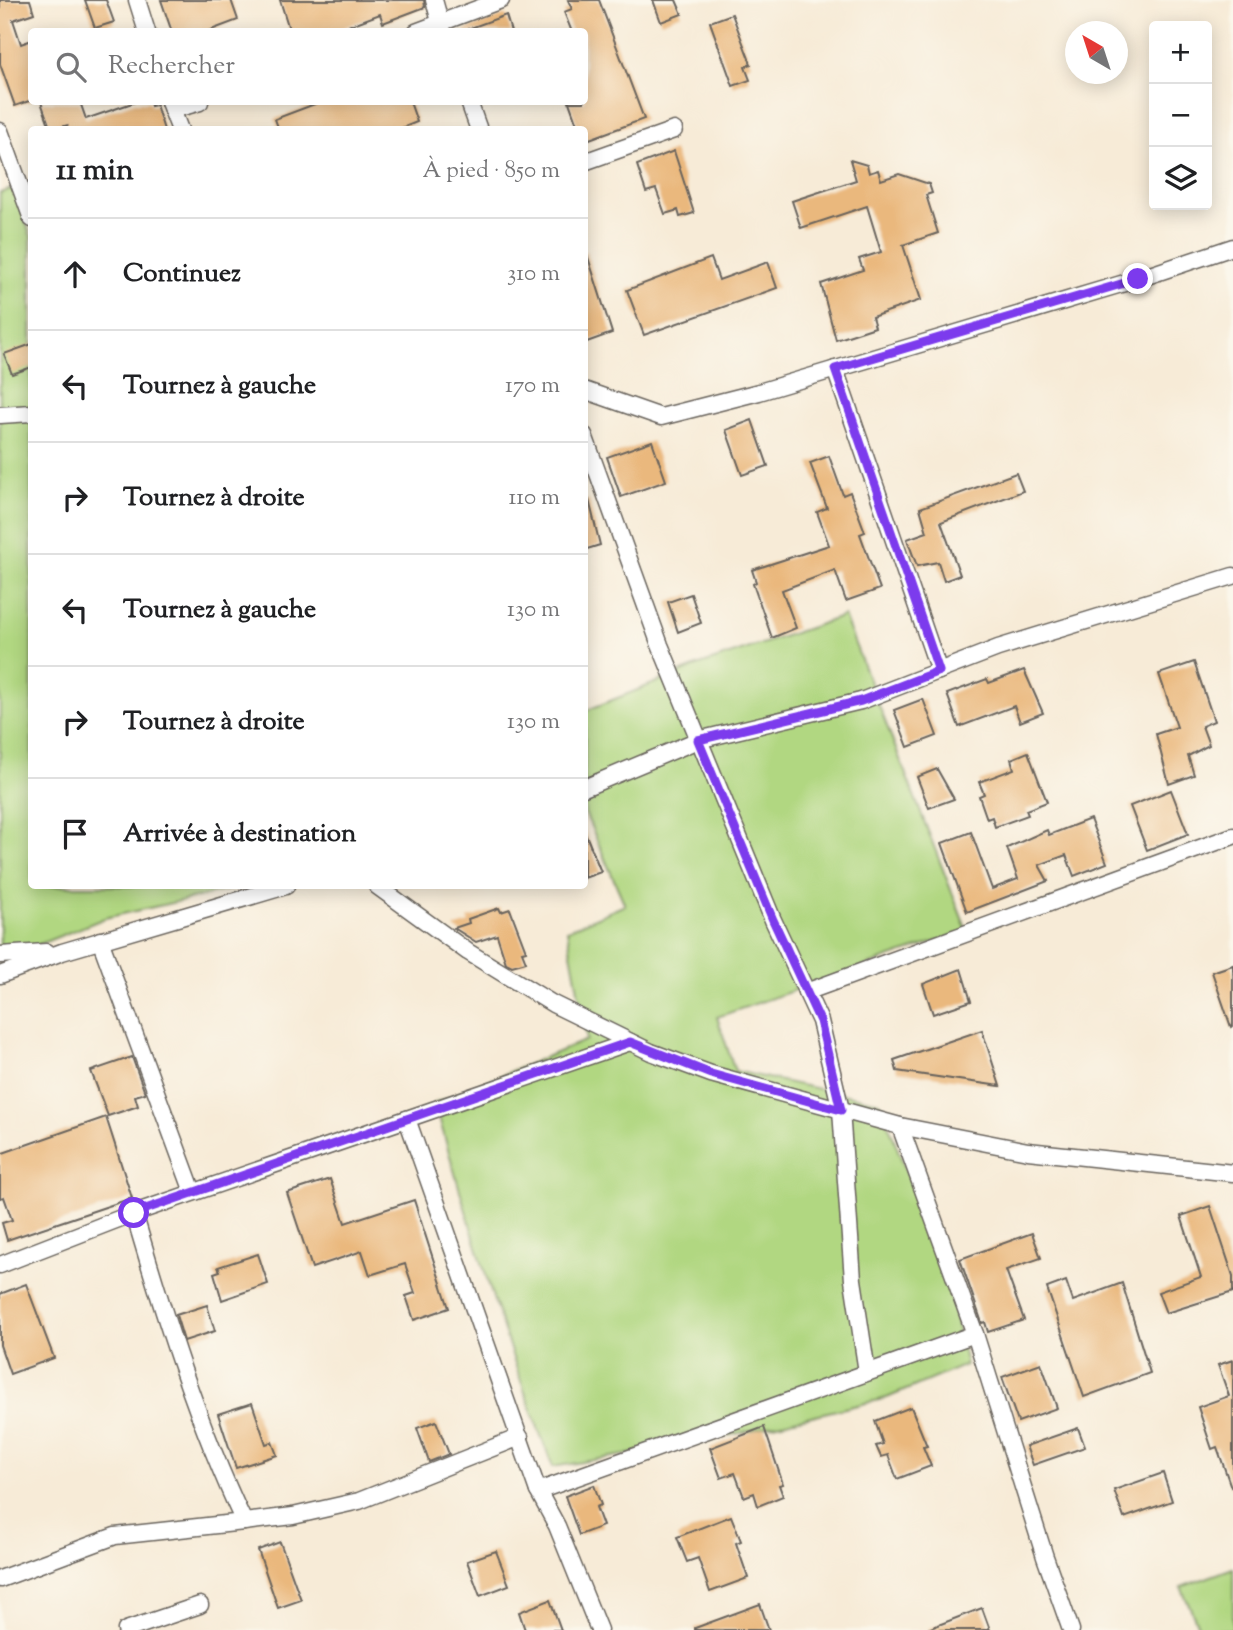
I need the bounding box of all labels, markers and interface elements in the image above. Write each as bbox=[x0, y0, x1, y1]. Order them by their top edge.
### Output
north arrow bbox=[1065, 21, 1128, 84]
map controls bbox=[1149, 21, 1212, 210]
button: + bbox=[1149, 21, 1212, 84]
search box bbox=[28, 28, 588, 105]
icon: search bbox=[52, 48, 90, 86]
text: Rechercher bbox=[108, 48, 235, 85]
button: − bbox=[1149, 84, 1212, 147]
button: layers bbox=[1149, 147, 1212, 210]
text: 11 min bbox=[56, 150, 134, 193]
text: À pied · 850 m bbox=[422, 155, 560, 188]
icon: ahead bbox=[56, 255, 94, 293]
text: Continuez bbox=[123, 256, 241, 293]
text: 310 m bbox=[507, 258, 560, 291]
route end bbox=[1122, 263, 1153, 294]
icon: left bbox=[56, 367, 94, 405]
text: Tournez à gauche bbox=[123, 368, 316, 405]
text: 170 m bbox=[505, 370, 560, 403]
icon: right bbox=[56, 479, 94, 517]
text: Tournez à droite bbox=[123, 480, 305, 517]
text: 110 m bbox=[509, 482, 560, 515]
icon: left bbox=[56, 591, 94, 629]
text: Tournez à gauche bbox=[123, 592, 316, 629]
text: 130 m bbox=[507, 594, 560, 627]
icon: right bbox=[56, 703, 94, 741]
text: Tournez à droite bbox=[123, 704, 305, 741]
text: 130 m bbox=[507, 706, 560, 739]
icon: arrive bbox=[56, 815, 94, 853]
text: Arrivée à destination bbox=[123, 816, 356, 853]
route start bbox=[118, 1197, 149, 1228]

